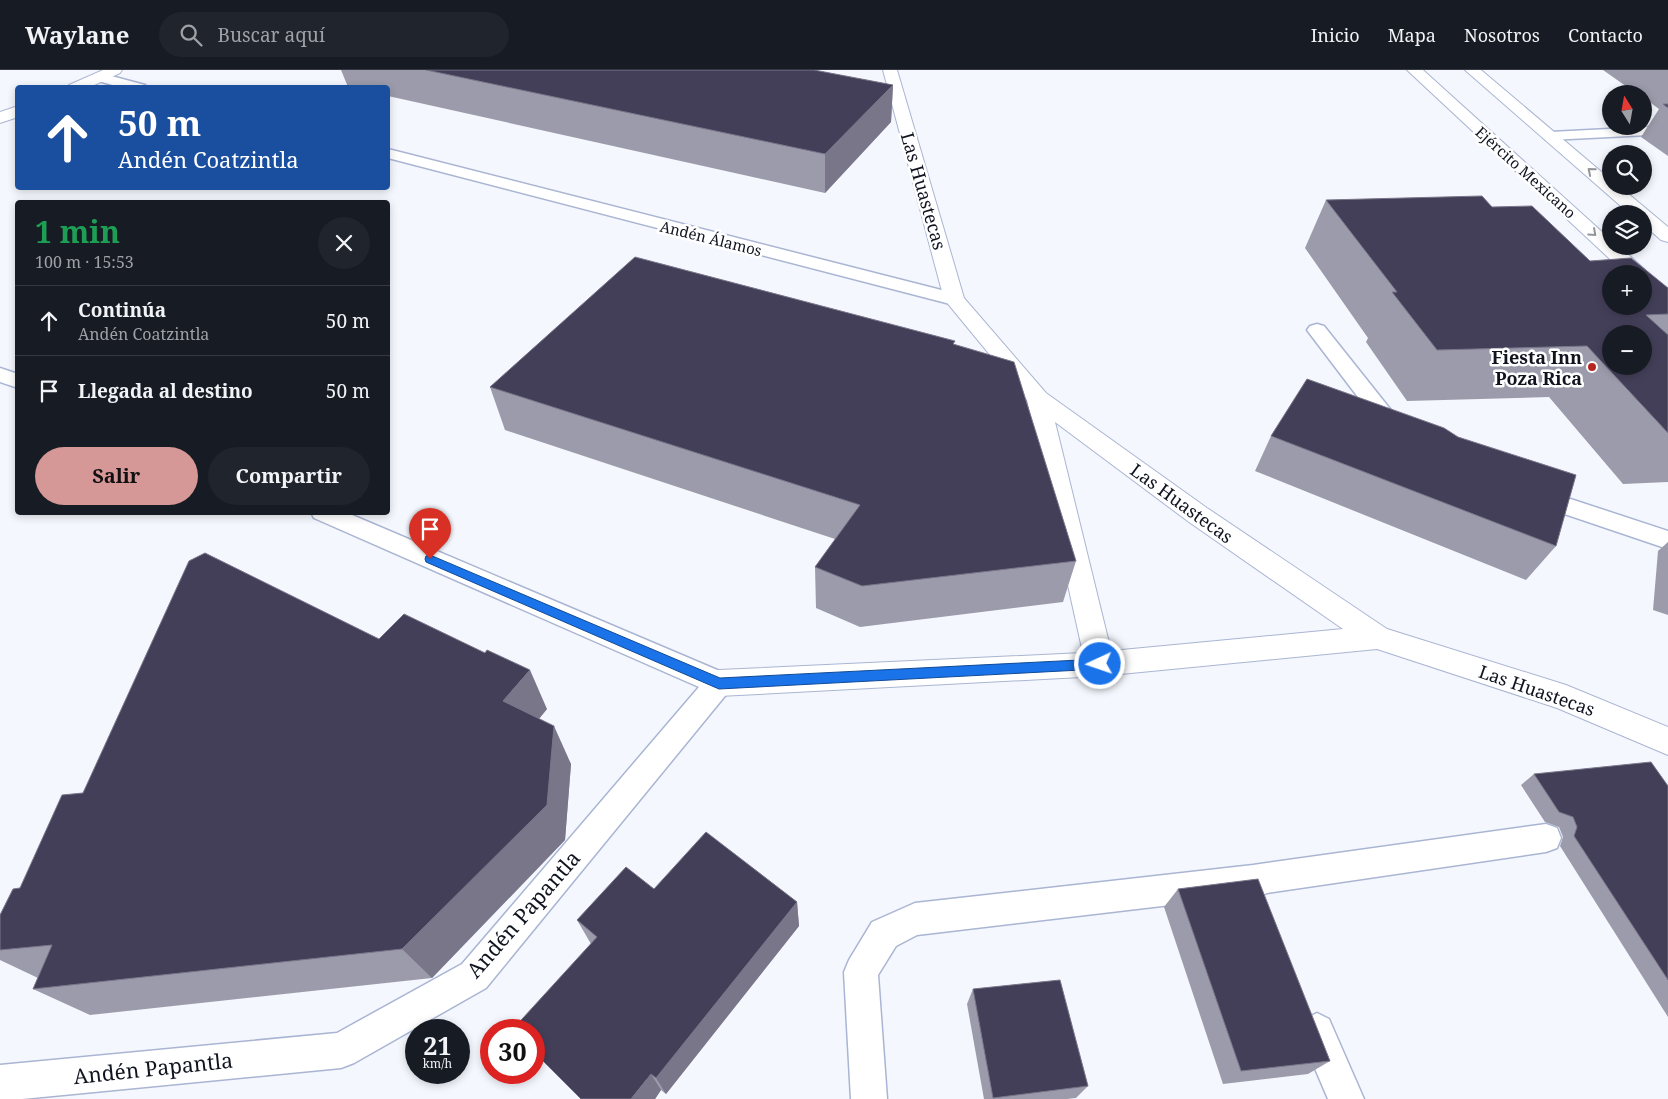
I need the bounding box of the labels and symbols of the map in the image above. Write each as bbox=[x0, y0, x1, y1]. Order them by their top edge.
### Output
north arrow bbox=[1602, 85, 1652, 135]
street label: Ejército Mexicano bbox=[1471, 122, 1581, 222]
street label: Las Huastecas bbox=[896, 129, 952, 253]
one-way arrow bbox=[1588, 168, 1597, 177]
street label: Andén Álamos bbox=[658, 216, 764, 260]
one-way arrow bbox=[1587, 227, 1596, 236]
place label: Fiesta Inn Poza Rica bbox=[1492, 345, 1582, 390]
marker: Fiesta Inn Poza Rica bbox=[1586, 361, 1598, 373]
street label: Las Huastecas bbox=[1126, 458, 1238, 548]
pin bbox=[409, 508, 451, 559]
position arrow bbox=[1073, 637, 1125, 689]
street label: Las Huastecas bbox=[1476, 659, 1598, 721]
street label: Andén Papantla bbox=[460, 844, 586, 984]
speed limit sign: 30 bbox=[480, 1019, 545, 1084]
street label: Andén Papantla bbox=[72, 1046, 234, 1090]

